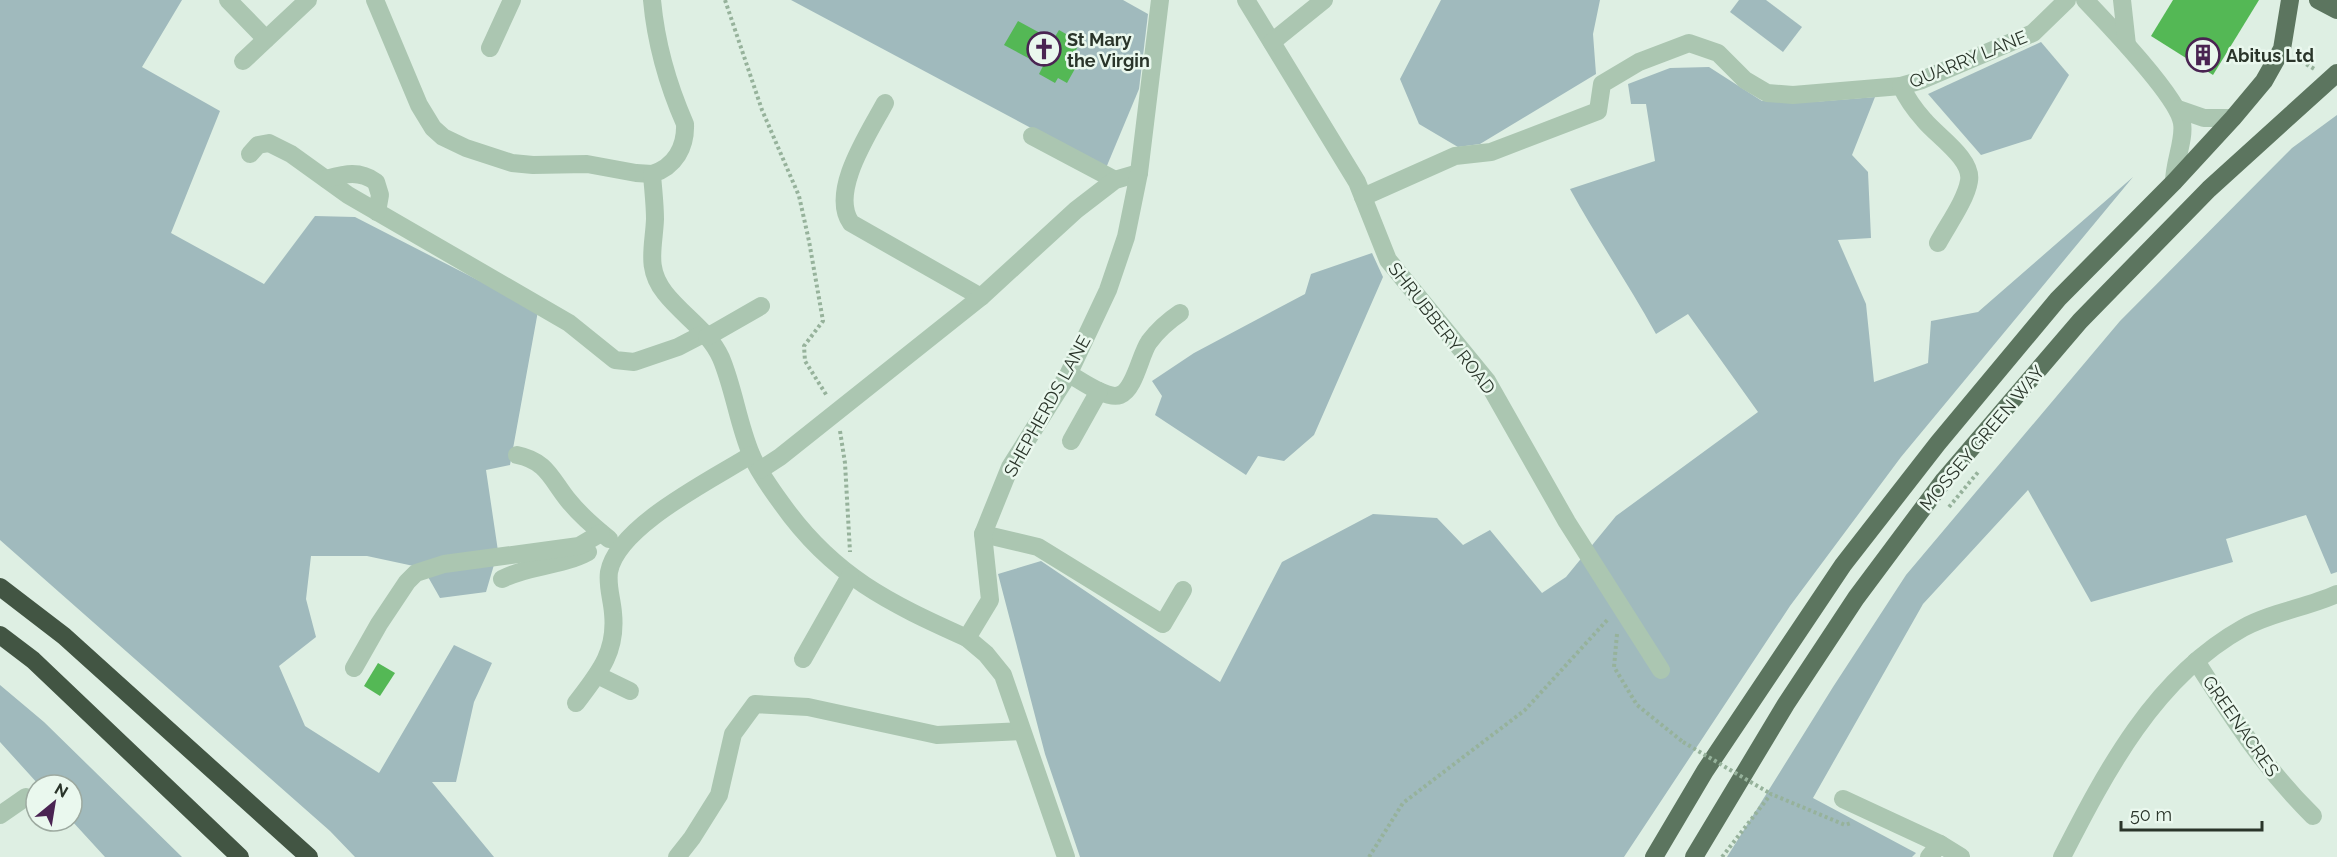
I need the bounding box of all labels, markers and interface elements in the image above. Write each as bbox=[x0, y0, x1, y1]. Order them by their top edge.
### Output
street label: QUARRY LANE bbox=[1906, 26, 2030, 92]
place label: St Mary the Virgin bbox=[1067, 29, 1150, 71]
church icon: St Mary the Virgin bbox=[1026, 31, 1062, 67]
building icon: Abitus Ltd bbox=[2185, 37, 2221, 73]
place label: Abitus Ltd bbox=[2226, 45, 2314, 66]
street label: SHRUBBERY ROAD bbox=[1384, 258, 1500, 398]
street label: SHEPHERDS LANE bbox=[999, 332, 1095, 480]
street label: MOSSEY GREEN WAY bbox=[1915, 361, 2049, 515]
street label: GREENACRES bbox=[2199, 672, 2284, 780]
north arrow bbox=[24, 773, 84, 833]
text: N bbox=[51, 779, 71, 802]
scale bar bbox=[2121, 794, 2262, 832]
text: 50 m bbox=[2130, 804, 2172, 825]

